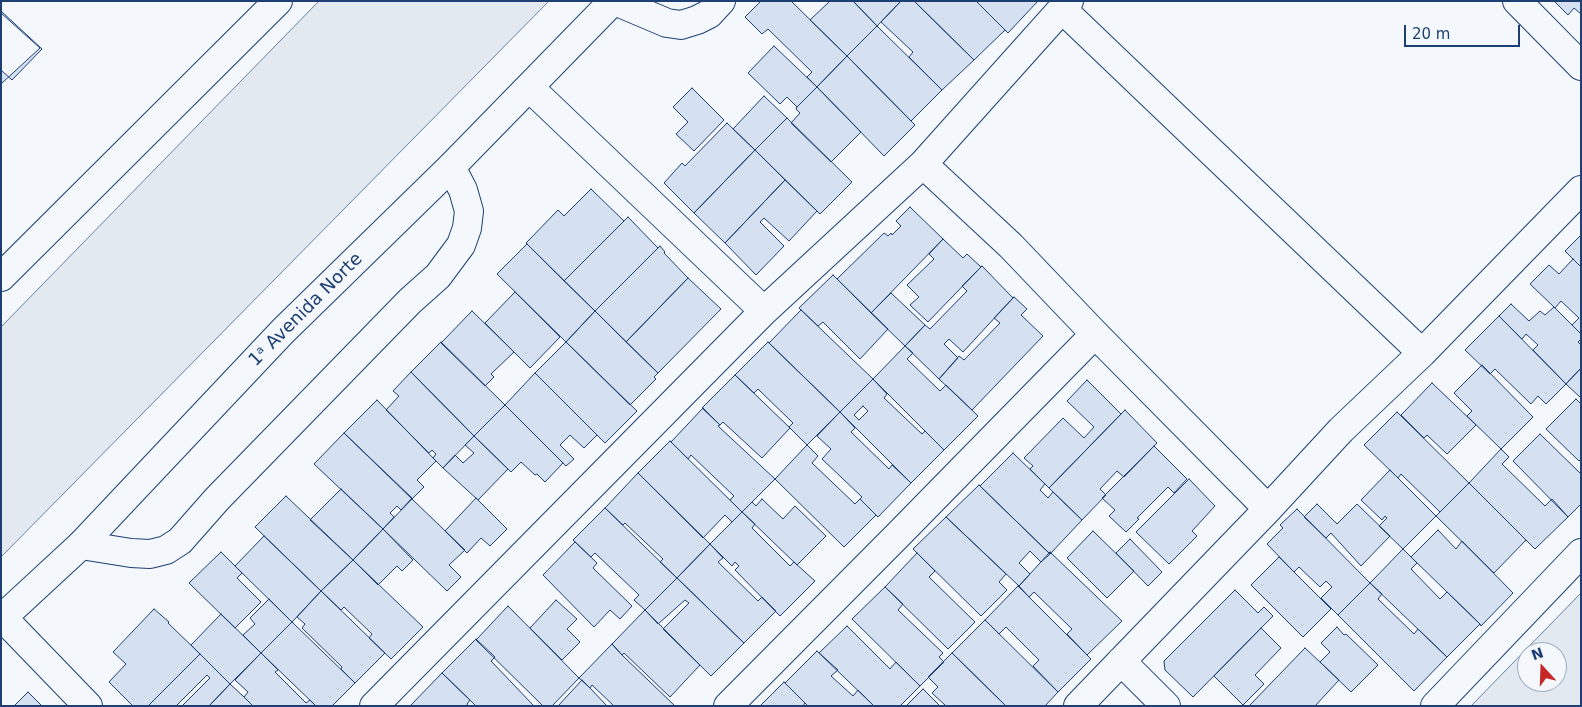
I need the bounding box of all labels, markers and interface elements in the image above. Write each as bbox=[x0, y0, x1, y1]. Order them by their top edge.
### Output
scale bar bbox=[1407, 15, 1523, 47]
text: 20 m bbox=[1412, 25, 1450, 43]
street label: 1ᵃ Avenida Norte bbox=[245, 249, 367, 371]
north arrow bbox=[1517, 642, 1567, 692]
text: N bbox=[1529, 644, 1545, 663]

